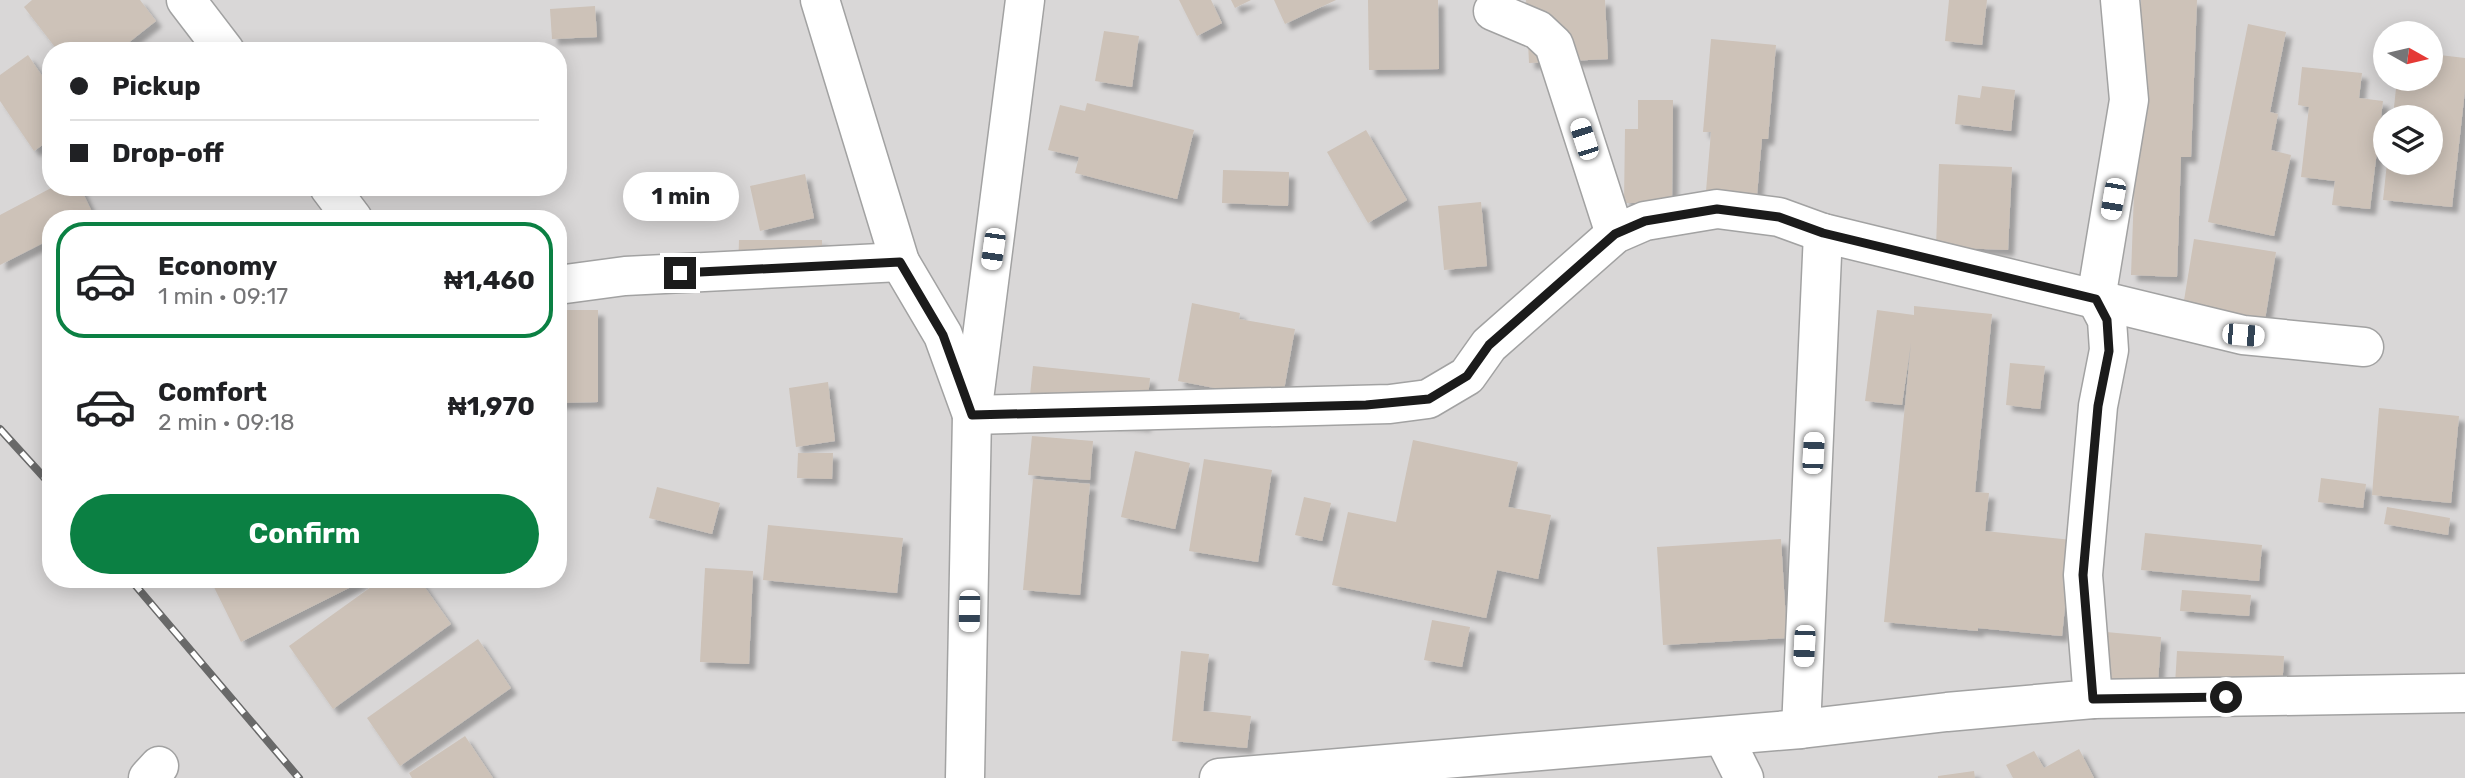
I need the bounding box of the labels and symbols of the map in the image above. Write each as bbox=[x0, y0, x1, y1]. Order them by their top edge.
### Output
north arrow bbox=[2373, 21, 2443, 91]
car bbox=[1568, 116, 1601, 162]
callout: 1 min bbox=[622, 172, 738, 220]
car bbox=[2100, 176, 2127, 222]
car bbox=[980, 227, 1007, 271]
route end bbox=[664, 257, 696, 289]
car bbox=[2222, 323, 2265, 347]
car bbox=[1802, 431, 1825, 475]
car bbox=[959, 590, 980, 632]
car bbox=[1793, 624, 1816, 668]
route start bbox=[2210, 681, 2242, 713]

